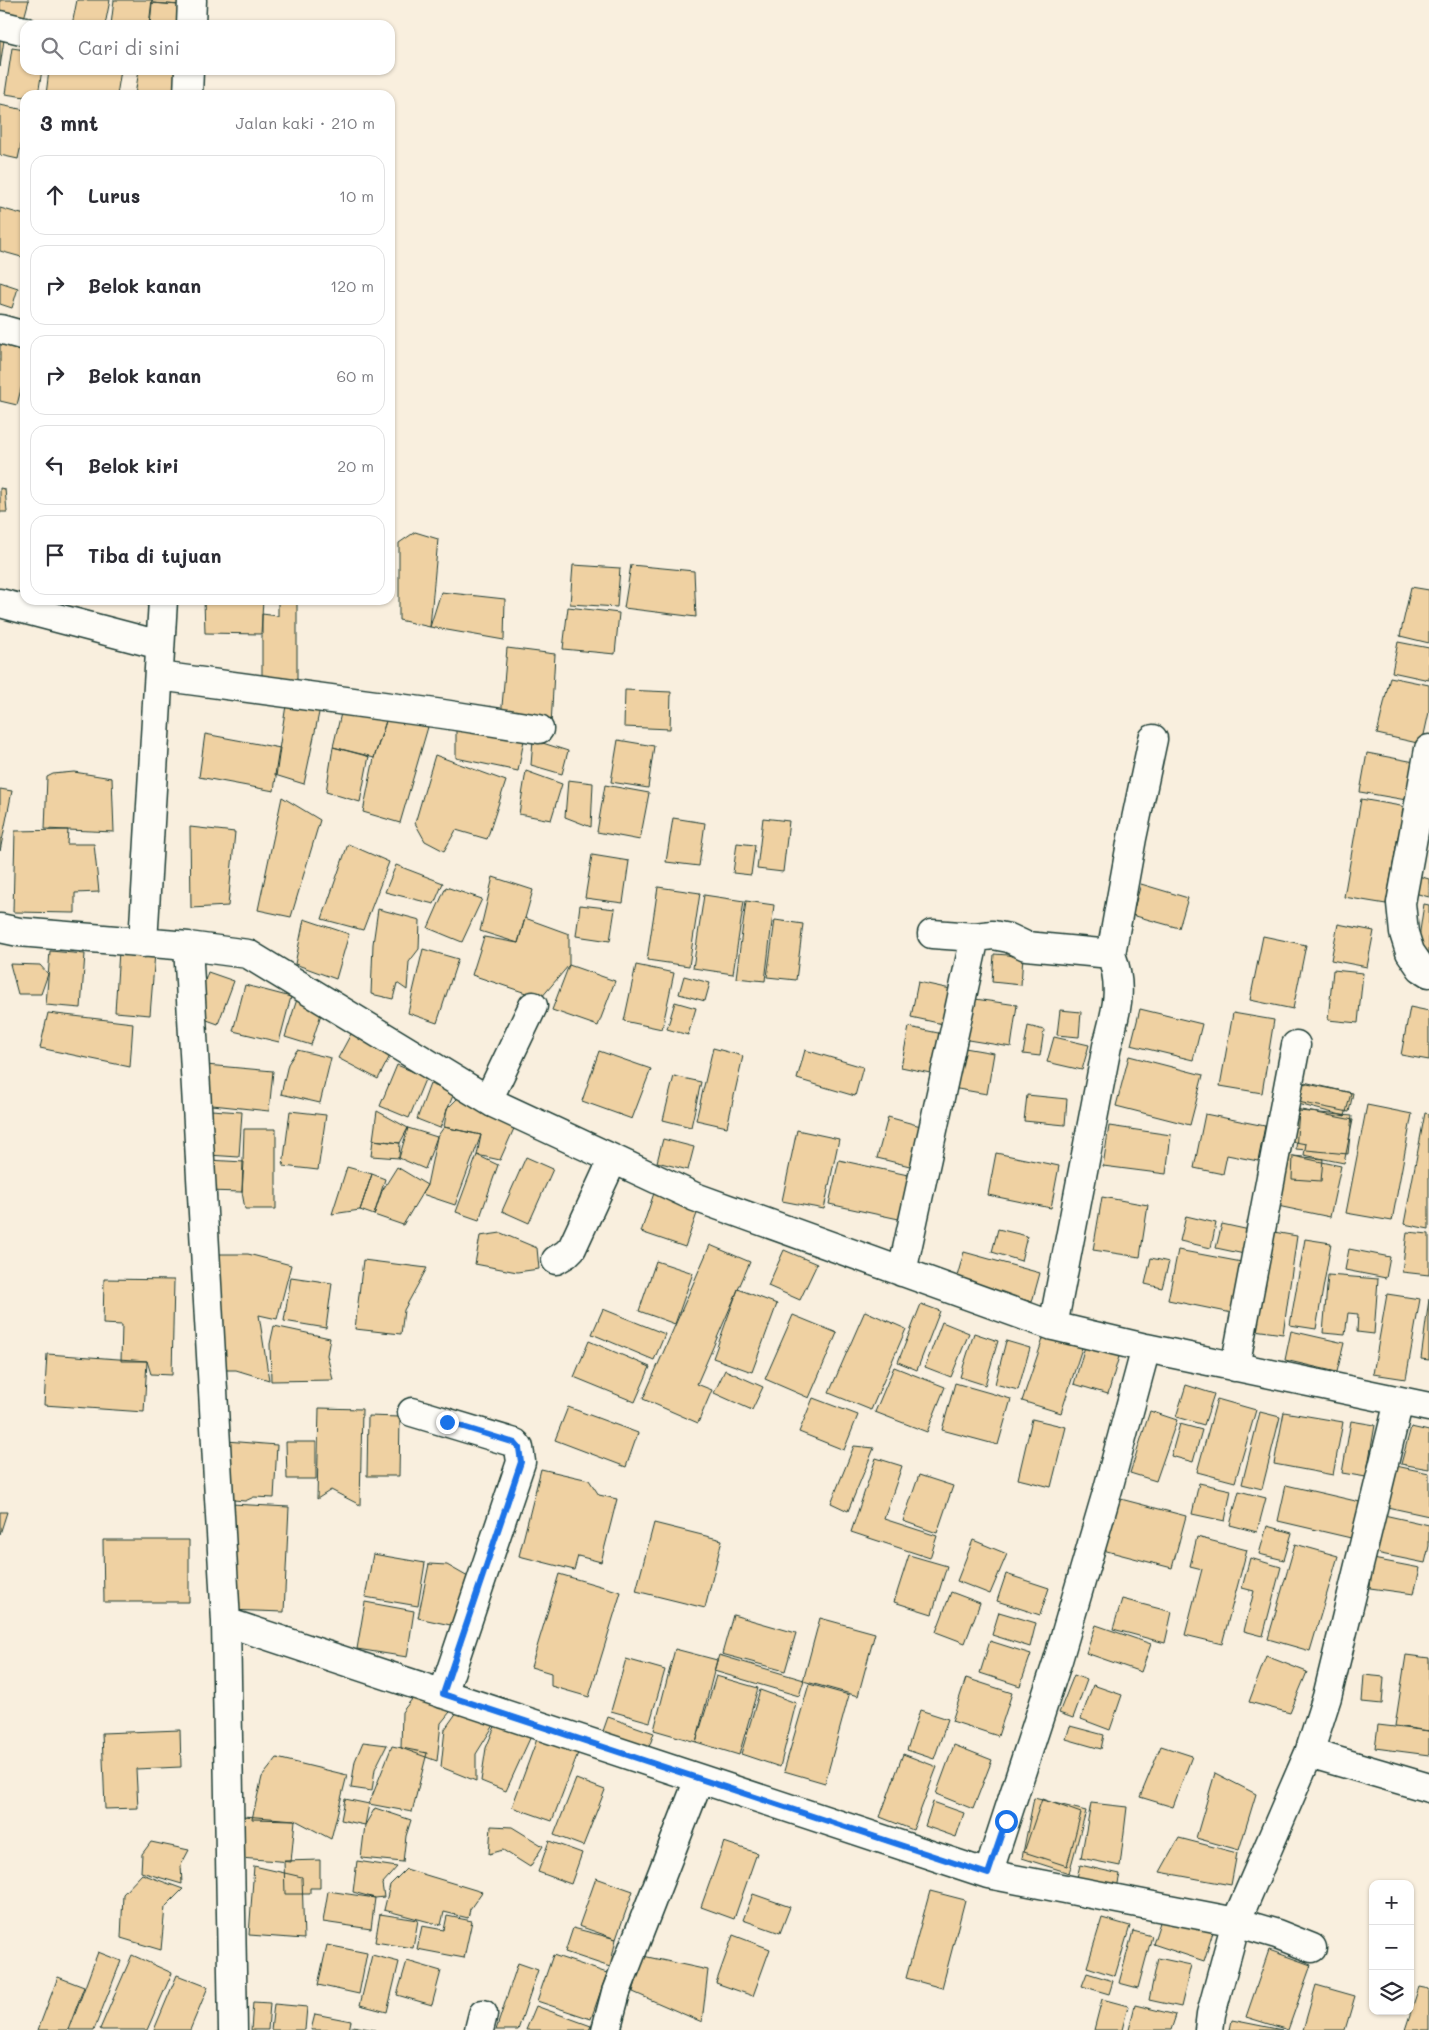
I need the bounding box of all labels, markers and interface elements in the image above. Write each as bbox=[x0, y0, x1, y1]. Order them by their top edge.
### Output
search box bbox=[20, 20, 395, 75]
icon: search bbox=[38, 34, 66, 62]
text: Cari di sini bbox=[78, 35, 180, 60]
text: 3 mnt bbox=[40, 109, 98, 136]
text: Jalan kaki · 210 m bbox=[235, 112, 375, 133]
icon: ahead bbox=[41, 181, 69, 209]
text: Lurus bbox=[88, 183, 140, 208]
text: 10 m bbox=[339, 185, 374, 206]
icon: right bbox=[41, 271, 69, 299]
text: Belok kanan bbox=[88, 273, 201, 298]
text: 120 m bbox=[330, 275, 374, 296]
icon: right bbox=[41, 361, 69, 389]
text: Belok kanan bbox=[88, 363, 201, 388]
text: 60 m bbox=[337, 365, 374, 386]
icon: left bbox=[41, 451, 69, 479]
text: Belok kiri bbox=[88, 453, 179, 478]
text: 20 m bbox=[337, 455, 374, 476]
icon: arrive bbox=[41, 541, 69, 569]
text: Tiba di tujuan bbox=[88, 543, 221, 568]
route end bbox=[436, 1411, 459, 1434]
route start bbox=[995, 1810, 1018, 1833]
map controls bbox=[1369, 1880, 1414, 2015]
button: + bbox=[1369, 1880, 1414, 1925]
button: − bbox=[1369, 1925, 1414, 1970]
button: layers bbox=[1369, 1970, 1414, 2015]

